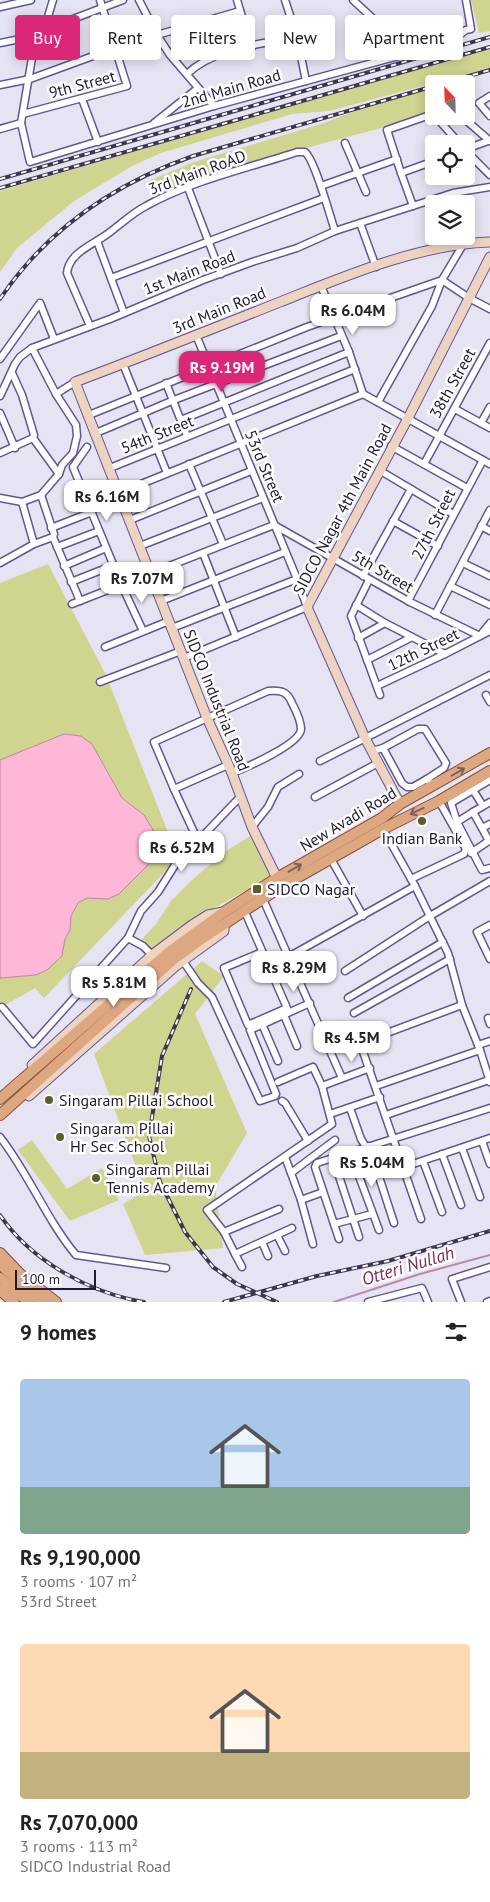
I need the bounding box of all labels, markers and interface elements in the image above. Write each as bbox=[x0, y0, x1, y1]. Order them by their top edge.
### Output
chip: Buy bbox=[15, 15, 80, 60]
chip: Rent bbox=[90, 15, 161, 60]
chip: Filters bbox=[171, 15, 255, 60]
chip: New bbox=[265, 15, 335, 60]
chip: Apartment bbox=[345, 15, 463, 60]
street label: 2nd Main Road bbox=[179, 64, 283, 112]
street label: 9th Street bbox=[47, 65, 118, 102]
north arrow bbox=[425, 75, 475, 125]
map controls bbox=[425, 75, 475, 245]
button: locate bbox=[425, 135, 475, 185]
street label: 3rd Main RoAD bbox=[146, 145, 248, 199]
button: layers bbox=[425, 195, 475, 245]
street label: 1st Main Road bbox=[140, 245, 238, 299]
street label: 3rd Main Road bbox=[169, 282, 269, 338]
pin: Rs 6.04M bbox=[301, 294, 405, 336]
text: Rs 6.04M bbox=[321, 300, 385, 320]
street label: 38th Street bbox=[425, 344, 480, 421]
pin: Rs 9.19M bbox=[170, 350, 274, 393]
text: Rs 9.19M bbox=[190, 357, 254, 377]
street label: 54th Street bbox=[118, 410, 197, 458]
street label: SIDCO Nagar 4th Main Road bbox=[288, 420, 396, 598]
street label: 53rd Street bbox=[241, 427, 289, 506]
pin: Rs 6.16M bbox=[55, 480, 159, 522]
street label: 27th Street bbox=[407, 485, 460, 563]
text: Rs 6.16M bbox=[75, 486, 139, 506]
street label: 5th Street bbox=[349, 545, 418, 597]
pin: Rs 7.07M bbox=[90, 562, 194, 604]
text: Rs 7.07M bbox=[111, 568, 173, 588]
street label: 12th Street bbox=[384, 623, 462, 675]
street label: SIDCO Industrial Road bbox=[179, 626, 255, 774]
one-way arrow bbox=[450, 766, 465, 776]
street label: New Avadi Road bbox=[296, 782, 400, 856]
one-way arrow bbox=[409, 806, 424, 816]
marker: Indian Bank bbox=[416, 815, 428, 827]
place label: Indian Bank bbox=[382, 828, 463, 848]
pin: Rs 6.52M bbox=[130, 830, 234, 873]
text: Rs 6.52M bbox=[150, 837, 214, 857]
one-way arrow bbox=[287, 863, 302, 873]
place label: SIDCO Nagar bbox=[267, 879, 356, 899]
marker: SIDCO Nagar bbox=[251, 883, 263, 895]
pin: Rs 8.29M bbox=[242, 950, 346, 993]
text: Rs 8.29M bbox=[262, 957, 326, 977]
pin: Rs 5.81M bbox=[62, 966, 166, 1008]
text: Rs 5.81M bbox=[82, 972, 146, 992]
pin: Rs 4.5M bbox=[306, 1020, 398, 1063]
text: Rs 4.5M bbox=[324, 1027, 380, 1047]
place label: Singaram Pillai School bbox=[59, 1090, 213, 1110]
marker: Singaram Pillai School bbox=[43, 1094, 55, 1106]
place label: Singaram Pillai Hr Sec School bbox=[70, 1118, 174, 1156]
marker: Singaram Pillai Hr Sec School bbox=[54, 1131, 66, 1143]
pin: Rs 5.04M bbox=[320, 1146, 424, 1188]
text: Rs 5.04M bbox=[340, 1152, 404, 1172]
place label: Singaram Pillai Tennis Academy bbox=[106, 1159, 215, 1197]
marker: Singaram Pillai Tennis Academy bbox=[90, 1172, 102, 1184]
water label: Otteri Nullah bbox=[359, 1241, 457, 1290]
scale bar bbox=[15, 1267, 96, 1290]
text: 100 m bbox=[22, 1270, 60, 1288]
icon: filters bbox=[442, 1318, 470, 1346]
text: 9 homes bbox=[20, 1319, 96, 1346]
icon: home bbox=[200, 1411, 290, 1501]
text: Rs 9,190,000 bbox=[20, 1544, 141, 1571]
text: 3 rooms · 107 m² bbox=[20, 1571, 137, 1591]
text: 53rd Street bbox=[20, 1591, 97, 1611]
icon: home bbox=[200, 1676, 290, 1766]
text: Rs 7,070,000 bbox=[20, 1809, 138, 1836]
text: 3 rooms · 113 m² bbox=[20, 1836, 138, 1856]
text: SIDCO Industrial Road bbox=[20, 1856, 171, 1876]

